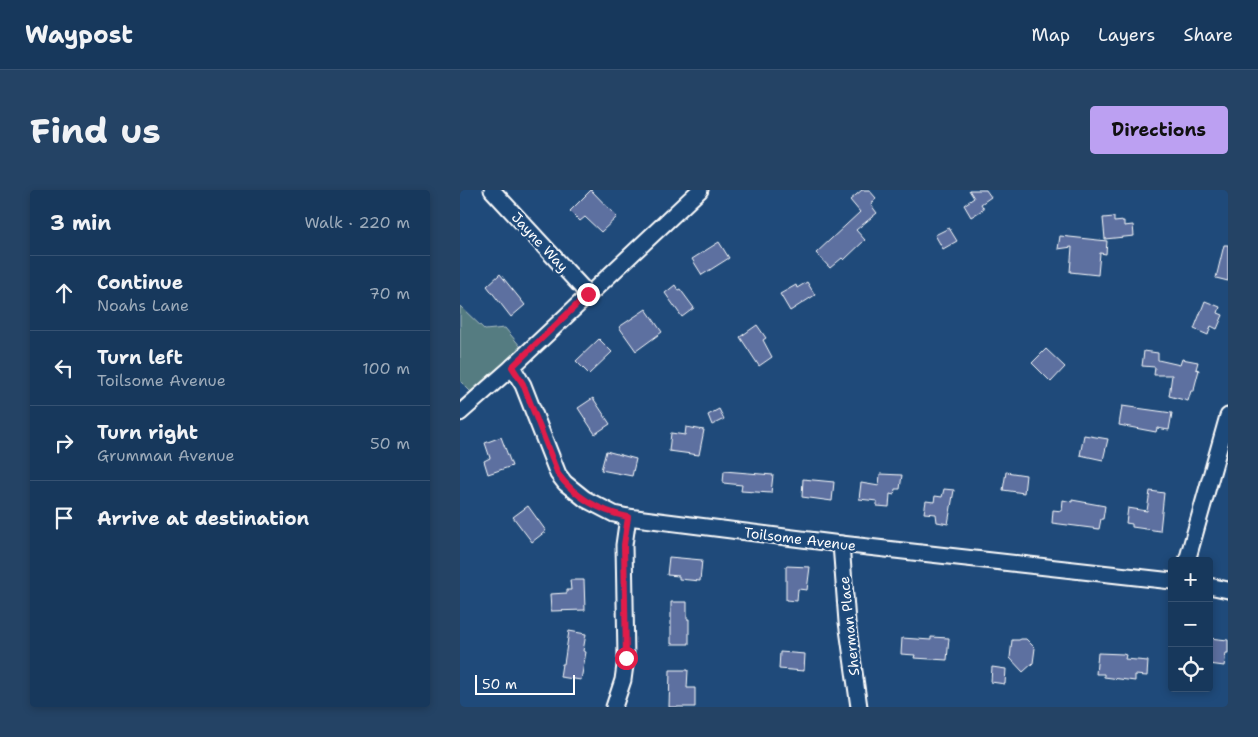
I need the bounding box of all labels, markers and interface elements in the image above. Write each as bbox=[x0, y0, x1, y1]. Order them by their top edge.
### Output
text: Waypost bbox=[25, 19, 133, 51]
text: Map bbox=[1032, 23, 1070, 47]
text: Layers bbox=[1098, 23, 1155, 47]
text: Share bbox=[1183, 23, 1233, 47]
button: Directions bbox=[1090, 106, 1228, 154]
text: Find us bbox=[30, 107, 161, 154]
street label: Jayne Way bbox=[508, 208, 572, 276]
text: 3 min bbox=[50, 209, 111, 237]
text: Walk · 220 m bbox=[304, 212, 410, 233]
text: Continue bbox=[97, 270, 183, 295]
icon: ahead bbox=[50, 279, 78, 307]
text: 70 m bbox=[369, 283, 410, 304]
route end bbox=[577, 283, 600, 306]
text: Noahs Lane bbox=[97, 295, 189, 316]
text: Turn left bbox=[97, 345, 183, 370]
icon: left bbox=[50, 354, 78, 382]
text: 100 m bbox=[362, 358, 410, 379]
text: Toilsome Avenue bbox=[97, 370, 226, 391]
text: Turn right bbox=[97, 420, 198, 445]
icon: right bbox=[50, 429, 78, 457]
text: 50 m bbox=[370, 433, 410, 454]
text: Grumman Avenue bbox=[97, 445, 235, 466]
icon: arrive bbox=[50, 504, 78, 532]
text: Arrive at destination bbox=[97, 506, 309, 531]
street label: Toilsome Avenue bbox=[743, 523, 857, 555]
map controls bbox=[1168, 557, 1213, 692]
button: + bbox=[1168, 557, 1213, 602]
street label: Sherman Place bbox=[835, 575, 863, 677]
button: − bbox=[1168, 602, 1213, 647]
route start bbox=[615, 647, 638, 670]
button: locate bbox=[1168, 647, 1213, 692]
scale bar bbox=[475, 672, 575, 695]
text: 50 m bbox=[482, 675, 517, 693]

